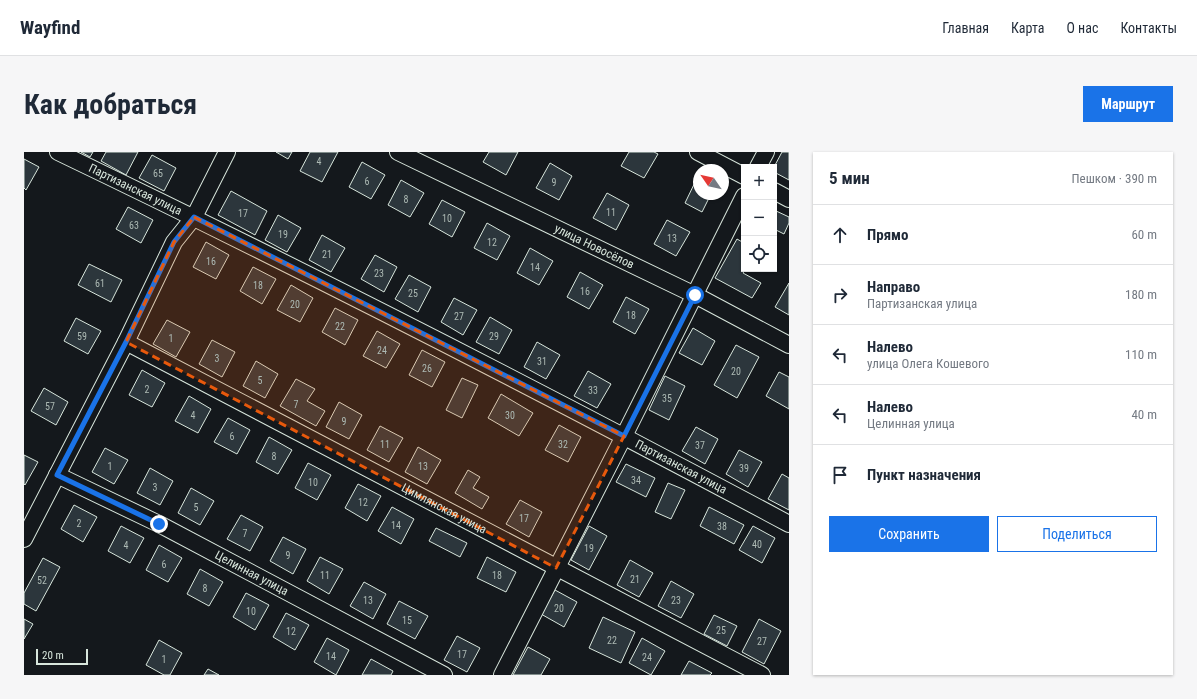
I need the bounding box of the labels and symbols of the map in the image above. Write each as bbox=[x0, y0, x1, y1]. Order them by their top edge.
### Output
house number: 4 bbox=[317, 156, 322, 167]
street label: Партизанская улица bbox=[87, 161, 184, 218]
north arrow bbox=[693, 164, 729, 200]
house number: 65 bbox=[153, 168, 163, 179]
house number: 6 bbox=[365, 176, 370, 187]
house number: 9 bbox=[552, 177, 557, 188]
house number: 8 bbox=[404, 194, 409, 205]
house number: 11 bbox=[606, 207, 616, 218]
house number: 17 bbox=[238, 208, 248, 219]
house number: 10 bbox=[442, 213, 452, 224]
house number: 63 bbox=[129, 220, 139, 231]
street label: улица Новосёлов bbox=[552, 221, 637, 272]
house number: 19 bbox=[278, 229, 288, 240]
house number: 13 bbox=[667, 233, 677, 244]
house number: 12 bbox=[487, 237, 497, 248]
house number: 21 bbox=[322, 249, 332, 260]
house number: 16 bbox=[206, 256, 216, 267]
house number: 14 bbox=[530, 262, 540, 273]
house number: 23 bbox=[374, 268, 384, 279]
house number: 61 bbox=[95, 278, 105, 289]
house number: 18 bbox=[253, 280, 263, 291]
house number: 16 bbox=[580, 286, 590, 297]
route start bbox=[686, 286, 704, 304]
house number: 25 bbox=[408, 288, 418, 299]
house number: 20 bbox=[290, 299, 300, 310]
house number: 18 bbox=[626, 310, 636, 321]
house number: 27 bbox=[454, 311, 464, 322]
house number: 22 bbox=[335, 321, 345, 332]
house number: 59 bbox=[77, 331, 87, 342]
house number: 29 bbox=[489, 331, 499, 342]
house number: 1 bbox=[169, 333, 173, 344]
house number: 24 bbox=[377, 345, 387, 356]
house number: 3 bbox=[215, 353, 220, 364]
house number: 31 bbox=[537, 356, 547, 367]
house number: 26 bbox=[422, 363, 432, 374]
house number: 20 bbox=[731, 366, 741, 377]
house number: 5 bbox=[258, 375, 263, 386]
house number: 2 bbox=[145, 384, 150, 395]
house number: 33 bbox=[588, 385, 598, 396]
house number: 35 bbox=[662, 393, 672, 404]
house number: 7 bbox=[294, 399, 299, 410]
house number: 57 bbox=[45, 401, 55, 412]
house number: 4 bbox=[191, 410, 196, 421]
house number: 30 bbox=[505, 410, 515, 421]
house number: 9 bbox=[342, 416, 347, 427]
house number: 6 bbox=[230, 431, 235, 442]
street label: Партизанская улица bbox=[633, 437, 730, 497]
house number: 11 bbox=[380, 439, 390, 450]
house number: 32 bbox=[558, 439, 568, 450]
house number: 37 bbox=[695, 440, 705, 451]
house number: 8 bbox=[272, 451, 277, 462]
house number: 1 bbox=[108, 461, 112, 472]
house number: 13 bbox=[418, 461, 428, 472]
house number: 39 bbox=[739, 463, 749, 474]
house number: 34 bbox=[631, 475, 641, 486]
house number: 10 bbox=[308, 477, 318, 488]
street label: Цимлянская улица bbox=[399, 480, 489, 537]
house number: 3 bbox=[153, 482, 158, 493]
house number: 12 bbox=[358, 497, 368, 508]
house number: 5 bbox=[194, 502, 199, 513]
house number: 17 bbox=[519, 513, 529, 524]
route end bbox=[150, 515, 168, 533]
house number: 2 bbox=[77, 518, 82, 529]
house number: 14 bbox=[391, 520, 401, 531]
house number: 38 bbox=[717, 521, 727, 532]
house number: 7 bbox=[243, 528, 248, 539]
house number: 40 bbox=[752, 539, 762, 550]
house number: 4 bbox=[124, 540, 129, 551]
house number: 19 bbox=[584, 543, 594, 554]
street label: Целинная улица bbox=[213, 548, 291, 598]
house number: 9 bbox=[286, 550, 291, 561]
house number: 6 bbox=[162, 559, 167, 570]
house number: 11 bbox=[320, 570, 330, 581]
house number: 18 bbox=[492, 570, 502, 581]
house number: 21 bbox=[630, 574, 640, 585]
house number: 52 bbox=[37, 575, 47, 586]
house number: 8 bbox=[203, 583, 208, 594]
house number: 13 bbox=[363, 595, 373, 606]
house number: 23 bbox=[671, 595, 681, 606]
house number: 20 bbox=[554, 603, 564, 614]
house number: 10 bbox=[246, 606, 256, 617]
house number: 15 bbox=[402, 615, 412, 626]
house number: 25 bbox=[716, 625, 726, 636]
house number: 12 bbox=[286, 626, 296, 637]
house number: 22 bbox=[607, 635, 617, 646]
house number: 27 bbox=[757, 636, 767, 647]
scale bar bbox=[36, 647, 88, 666]
house number: 17 bbox=[457, 649, 467, 660]
house number: 14 bbox=[326, 651, 336, 662]
house number: 24 bbox=[642, 652, 652, 663]
house number: 1 bbox=[162, 654, 166, 665]

